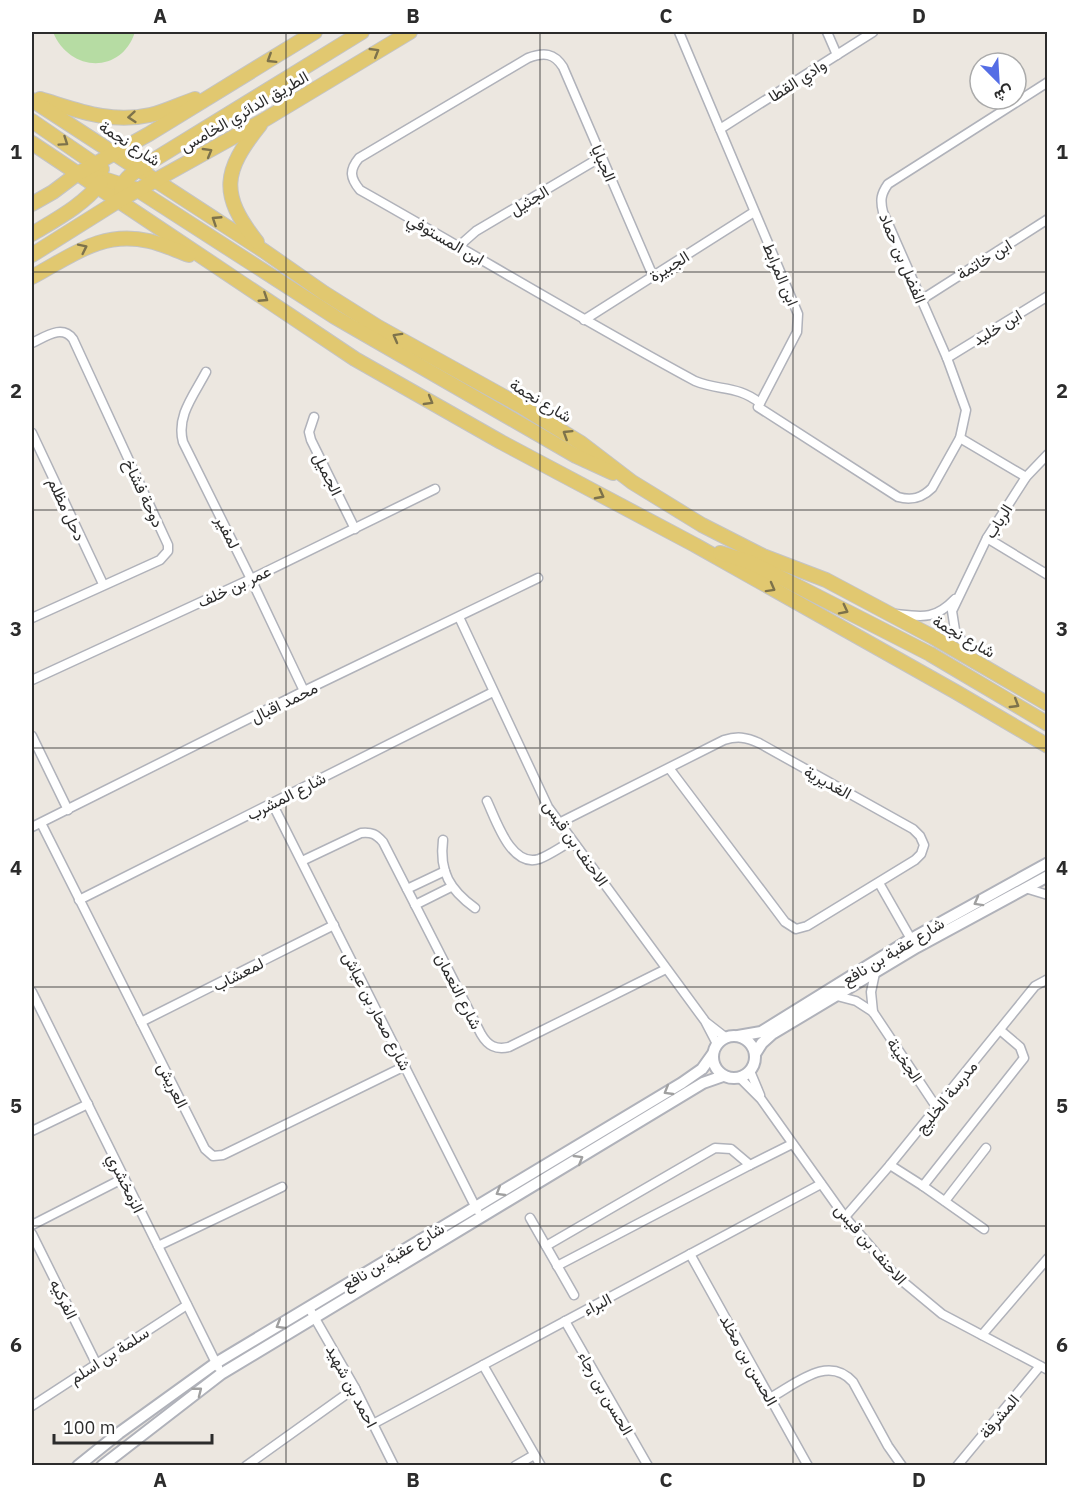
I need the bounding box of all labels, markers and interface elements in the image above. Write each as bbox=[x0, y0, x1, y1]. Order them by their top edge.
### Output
text: A bbox=[153, 2, 167, 29]
text: B bbox=[406, 2, 420, 29]
text: C bbox=[659, 2, 673, 29]
text: D bbox=[912, 2, 926, 29]
one-way arrow bbox=[369, 48, 379, 60]
north arrow bbox=[968, 51, 1028, 111]
one-way arrow bbox=[267, 52, 278, 63]
street label: وادي القطا bbox=[764, 54, 832, 109]
street label: الطريق الدائري الخامس bbox=[176, 66, 314, 159]
text: ش bbox=[991, 82, 1017, 108]
one-way arrow bbox=[128, 110, 137, 123]
street label: شارع نجمة bbox=[95, 116, 164, 172]
one-way arrow bbox=[57, 135, 68, 146]
text: 1 bbox=[10, 138, 22, 165]
text: 1 bbox=[1056, 138, 1068, 165]
street label: الجبايا bbox=[587, 142, 621, 184]
one-way arrow bbox=[201, 147, 212, 159]
street label: الجثيل bbox=[506, 181, 553, 220]
street label: ابن المستوفي bbox=[402, 209, 488, 272]
street label: الفضل بن حماد bbox=[874, 210, 931, 307]
one-way arrow bbox=[212, 216, 223, 227]
street label: ابن خاتمة bbox=[953, 234, 1016, 284]
street label: ابن المرابط bbox=[758, 239, 803, 309]
one-way arrow bbox=[76, 244, 87, 256]
street label: الجبيرة bbox=[645, 246, 693, 287]
one-way arrow bbox=[257, 291, 268, 302]
street label: ابن خليد bbox=[969, 305, 1026, 350]
one-way arrow bbox=[393, 333, 404, 344]
street label: شارع نجمة bbox=[505, 374, 576, 428]
text: 2 bbox=[10, 377, 22, 404]
text: 2 bbox=[1056, 377, 1068, 404]
one-way arrow bbox=[423, 394, 433, 405]
one-way arrow bbox=[563, 429, 573, 441]
street label: الجميل bbox=[308, 449, 347, 499]
street label: دوحة فشاخ bbox=[118, 456, 169, 531]
street label: دحل مظلم bbox=[43, 474, 90, 544]
one-way arrow bbox=[594, 488, 604, 499]
street label: الرباب bbox=[980, 500, 1017, 543]
street label: لمفير bbox=[210, 511, 245, 552]
street label: عمر بن خلف bbox=[194, 560, 274, 612]
one-way arrow bbox=[765, 581, 775, 592]
one-way arrow bbox=[838, 603, 848, 614]
street label: شارع نجمة bbox=[928, 610, 999, 664]
text: 3 bbox=[10, 615, 22, 642]
text: 3 bbox=[1056, 615, 1068, 642]
street label: محمد اقبال bbox=[247, 677, 321, 727]
one-way arrow bbox=[1009, 697, 1019, 709]
street label: الغديرية bbox=[800, 761, 855, 804]
street label: شارع المشرب bbox=[243, 768, 330, 826]
street label: الاحنف بن قيس bbox=[538, 796, 613, 890]
text: 4 bbox=[10, 854, 22, 881]
text: 4 bbox=[1056, 854, 1068, 881]
one-way arrow bbox=[974, 895, 985, 906]
street label: شارع عقبة بن نافع bbox=[838, 913, 949, 991]
street label: شارع صحار بن عياش bbox=[337, 948, 416, 1075]
street label: شارع النعمان bbox=[429, 949, 487, 1033]
street label: لمعشاب bbox=[209, 953, 267, 995]
street label: الجخينة bbox=[883, 1034, 927, 1086]
street label: مدرسة الخليج bbox=[911, 1057, 983, 1139]
street label: العريش bbox=[152, 1059, 193, 1112]
one-way arrow bbox=[664, 1084, 674, 1096]
text: 5 bbox=[10, 1092, 22, 1119]
text: 5 bbox=[1056, 1092, 1068, 1119]
street label: الزمخشري bbox=[99, 1150, 149, 1218]
one-way arrow bbox=[573, 1154, 583, 1166]
one-way arrow bbox=[496, 1184, 506, 1196]
street label: الاحنف بن قيس bbox=[830, 1200, 912, 1289]
street label: شارع عقبة بن نافع bbox=[338, 1218, 449, 1296]
street label: الفركيه bbox=[45, 1276, 82, 1323]
street label: البراء bbox=[579, 1288, 615, 1321]
street label: الحسن بن مخلد bbox=[715, 1311, 782, 1410]
one-way arrow bbox=[276, 1318, 286, 1330]
street label: سلمة بن اسلم bbox=[66, 1322, 153, 1389]
text: 6 bbox=[10, 1331, 22, 1358]
text: 6 bbox=[1056, 1331, 1068, 1358]
street label: احمد بن شهيد bbox=[321, 1341, 382, 1431]
street label: الحسن بن رجاء bbox=[573, 1347, 638, 1439]
one-way arrow bbox=[191, 1388, 202, 1399]
street label: المشرفة bbox=[975, 1390, 1024, 1443]
scale bar bbox=[54, 1407, 212, 1445]
text: 100 m bbox=[63, 1416, 115, 1439]
text: A bbox=[153, 1466, 167, 1493]
text: B bbox=[406, 1466, 420, 1493]
text: C bbox=[659, 1466, 673, 1493]
text: D bbox=[912, 1466, 926, 1493]

